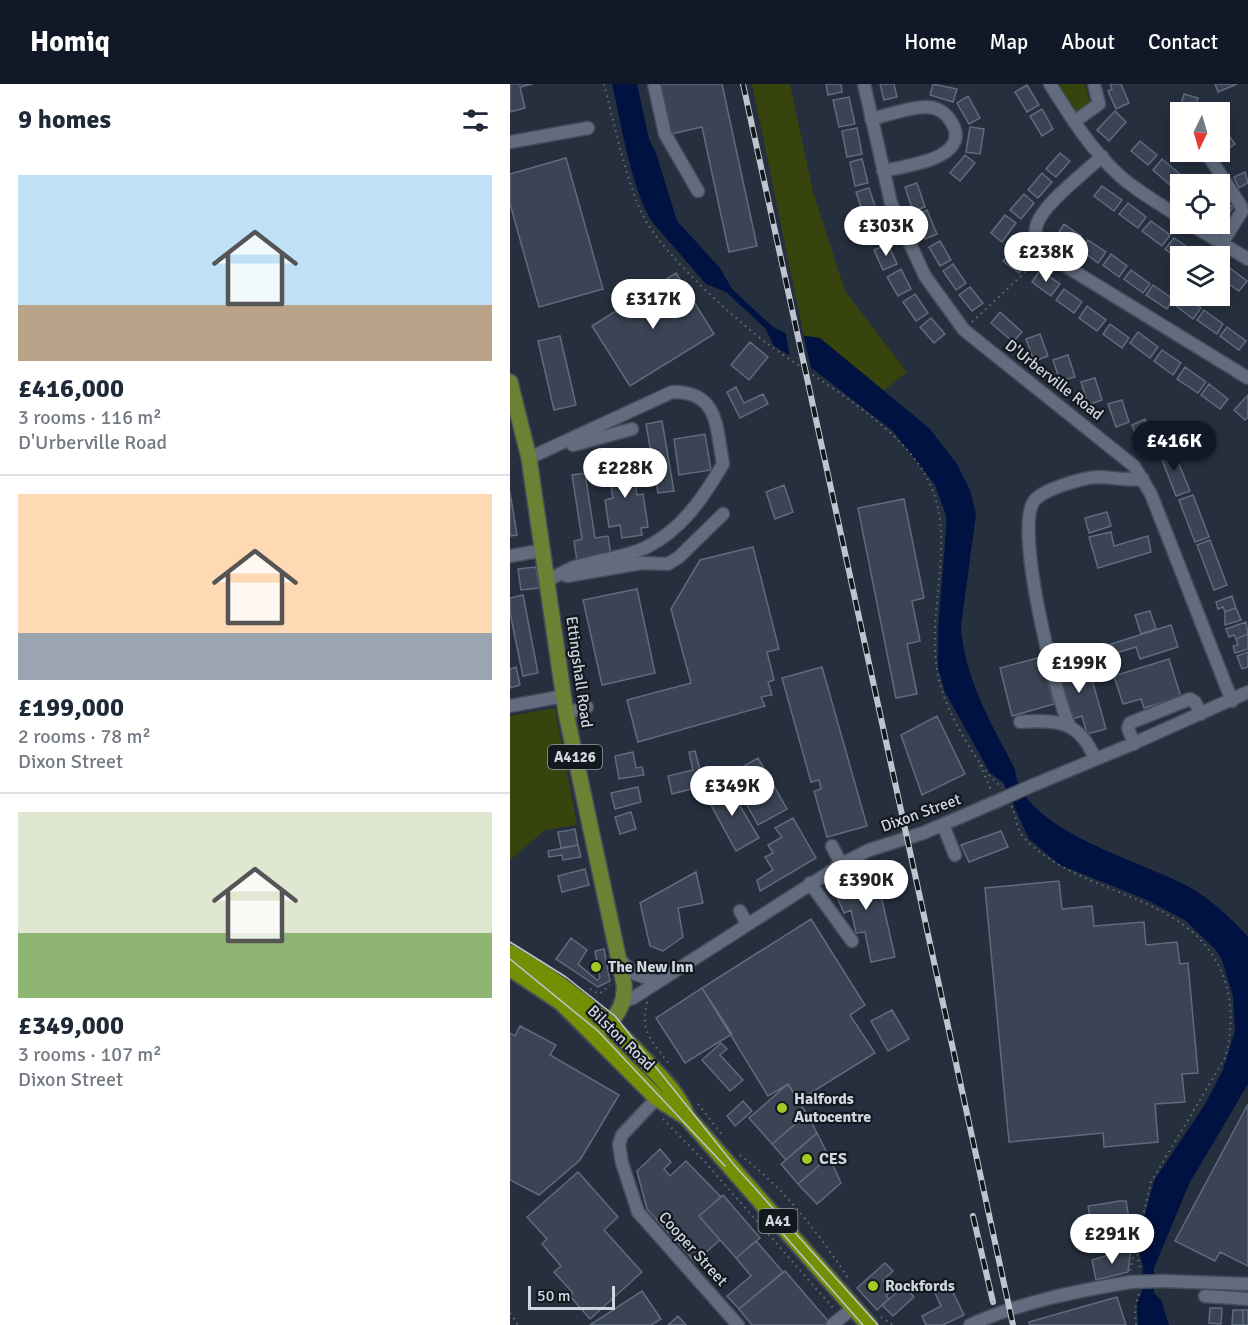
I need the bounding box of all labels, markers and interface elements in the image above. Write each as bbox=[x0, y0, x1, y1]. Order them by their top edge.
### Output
text: Homiq bbox=[30, 25, 110, 59]
text: Home bbox=[904, 29, 957, 55]
text: Map bbox=[990, 29, 1028, 55]
text: About bbox=[1061, 29, 1115, 55]
text: Contact bbox=[1148, 29, 1218, 55]
north arrow bbox=[1170, 102, 1230, 162]
map controls bbox=[1170, 102, 1230, 306]
text: 9 homes bbox=[18, 104, 111, 136]
icon: filters bbox=[459, 104, 492, 137]
button: locate bbox=[1170, 174, 1230, 234]
pin: £303K bbox=[844, 206, 928, 257]
text: £303K bbox=[858, 213, 914, 238]
icon: home bbox=[201, 214, 309, 322]
pin: £238K bbox=[1004, 232, 1088, 283]
text: £238K bbox=[1018, 239, 1074, 264]
button: layers bbox=[1170, 246, 1230, 306]
pin: £317K bbox=[611, 279, 695, 330]
text: £317K bbox=[625, 286, 681, 311]
street label: D'Urberville Road bbox=[1001, 335, 1107, 425]
text: £416,000 bbox=[18, 373, 124, 405]
text: 3 rooms · 116 m² bbox=[18, 405, 162, 430]
pin: £416K bbox=[1132, 421, 1216, 472]
text: £416K bbox=[1146, 428, 1202, 453]
text: D'Urberville Road bbox=[18, 430, 167, 455]
pin: £228K bbox=[583, 448, 667, 499]
text: £228K bbox=[597, 455, 653, 480]
icon: home bbox=[201, 533, 309, 641]
street label: Ettingshall Road bbox=[561, 615, 597, 729]
pin: £199K bbox=[1037, 643, 1121, 694]
text: £199K bbox=[1051, 650, 1107, 675]
text: £199,000 bbox=[18, 692, 124, 724]
text: 2 rooms · 78 m² bbox=[18, 724, 151, 749]
road number: A4126 bbox=[548, 745, 602, 769]
text: Dixon Street bbox=[18, 749, 123, 774]
pin: £349K bbox=[690, 766, 774, 817]
text: £349K bbox=[704, 773, 760, 798]
street label: Dixon Street bbox=[878, 789, 964, 837]
icon: home bbox=[201, 851, 309, 959]
pin: £390K bbox=[824, 860, 908, 911]
text: £390K bbox=[838, 867, 894, 892]
place label: The New Inn bbox=[608, 957, 694, 977]
marker: The New Inn bbox=[589, 960, 603, 974]
street label: Bilston Road bbox=[583, 1001, 659, 1075]
text: £349,000 bbox=[18, 1010, 124, 1042]
text: 3 rooms · 107 m² bbox=[18, 1042, 162, 1067]
text: Dixon Street bbox=[18, 1067, 123, 1092]
place label: Halfords Autocentre bbox=[794, 1089, 871, 1127]
marker: Halfords Autocentre bbox=[775, 1101, 789, 1115]
place label: CES bbox=[819, 1149, 847, 1169]
marker: CES bbox=[800, 1152, 814, 1166]
street label: Cooper Street bbox=[654, 1207, 732, 1291]
road number: A41 bbox=[758, 1209, 798, 1233]
pin: £291K bbox=[1070, 1214, 1154, 1265]
text: £291K bbox=[1084, 1221, 1140, 1246]
place label: Rockfords bbox=[885, 1276, 955, 1296]
marker: Rockfords bbox=[866, 1279, 880, 1293]
scale bar bbox=[528, 1283, 615, 1310]
text: 50 m bbox=[537, 1286, 571, 1306]

